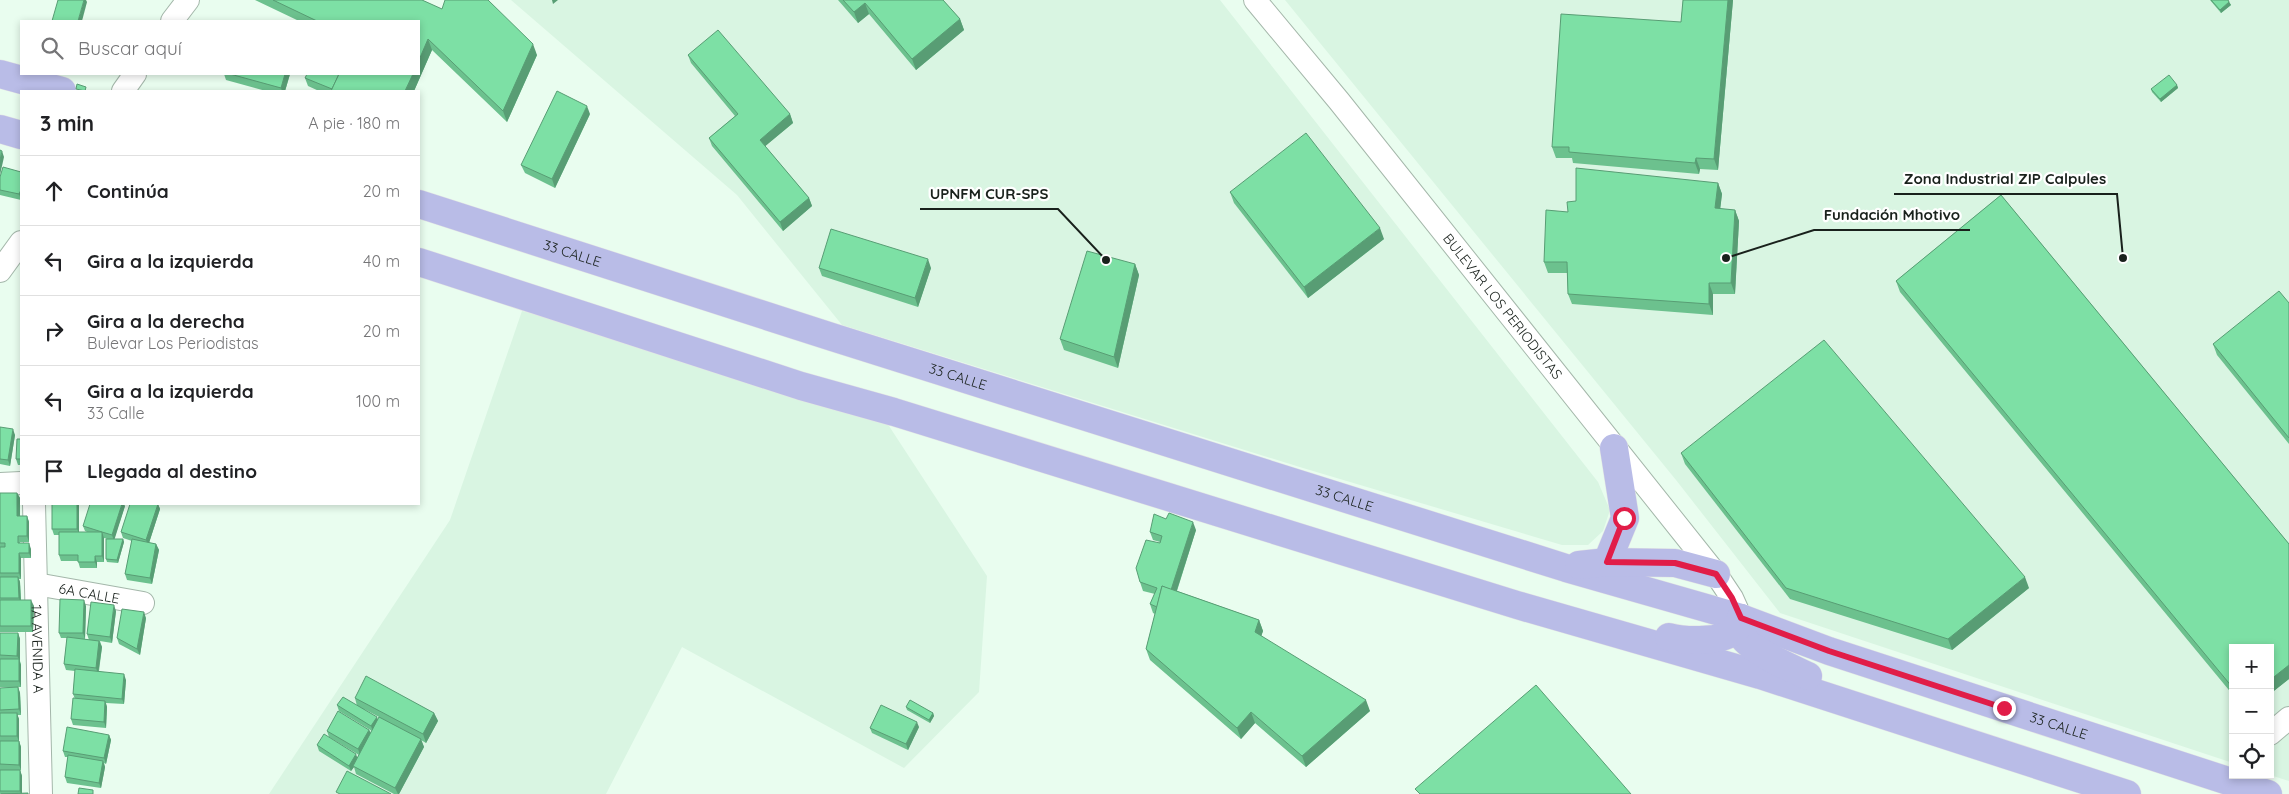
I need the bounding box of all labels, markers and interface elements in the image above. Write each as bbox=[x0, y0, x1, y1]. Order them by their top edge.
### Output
search box bbox=[20, 20, 420, 75]
icon: search bbox=[38, 34, 66, 62]
text: Buscar aquí bbox=[78, 36, 182, 60]
text: 3 min bbox=[40, 110, 94, 136]
text: A pie · 180 m bbox=[308, 113, 400, 133]
callout: Zona Industrial ZIP Calpules bbox=[1894, 164, 2117, 194]
text: Zona Industrial ZIP Calpules bbox=[1904, 169, 2106, 188]
icon: ahead bbox=[40, 177, 68, 205]
text: Continúa bbox=[87, 179, 169, 203]
callout: UPNFM CUR-SPS bbox=[920, 179, 1058, 209]
text: 20 m bbox=[363, 181, 400, 201]
text: UPNFM CUR-SPS bbox=[930, 184, 1048, 203]
callout: Fundación Mhotivo bbox=[1814, 200, 1970, 230]
text: Fundación Mhotivo bbox=[1824, 205, 1960, 224]
street label: BULEVAR LOS PERIODISTAS bbox=[1439, 230, 1566, 383]
street label: 33 CALLE bbox=[541, 236, 603, 271]
icon: left bbox=[40, 247, 68, 275]
text: Gira a la izquierda bbox=[87, 249, 254, 273]
text: 40 m bbox=[363, 251, 400, 271]
text: Gira a la derecha bbox=[87, 309, 245, 333]
icon: right bbox=[40, 317, 68, 345]
text: 20 m bbox=[363, 321, 400, 341]
text: Bulevar Los Periodistas bbox=[87, 333, 259, 353]
street label: 33 CALLE bbox=[927, 359, 989, 394]
text: Gira a la izquierda bbox=[87, 379, 254, 403]
icon: left bbox=[40, 387, 68, 415]
text: 100 m bbox=[356, 391, 400, 411]
text: 33 Calle bbox=[87, 403, 145, 423]
icon: arrive bbox=[40, 457, 68, 485]
text: Llegada al destino bbox=[87, 459, 257, 483]
street label: 33 CALLE bbox=[1313, 481, 1376, 516]
route start bbox=[1613, 507, 1636, 530]
street label: 6A CALLE bbox=[57, 579, 121, 608]
street label: 1A AVENIDA A bbox=[27, 604, 48, 694]
map controls bbox=[2229, 644, 2274, 779]
button: + bbox=[2229, 644, 2274, 689]
button: − bbox=[2229, 689, 2274, 734]
route end bbox=[1993, 697, 2016, 720]
street label: 33 CALLE bbox=[2028, 708, 2090, 744]
button: locate bbox=[2229, 734, 2274, 779]

